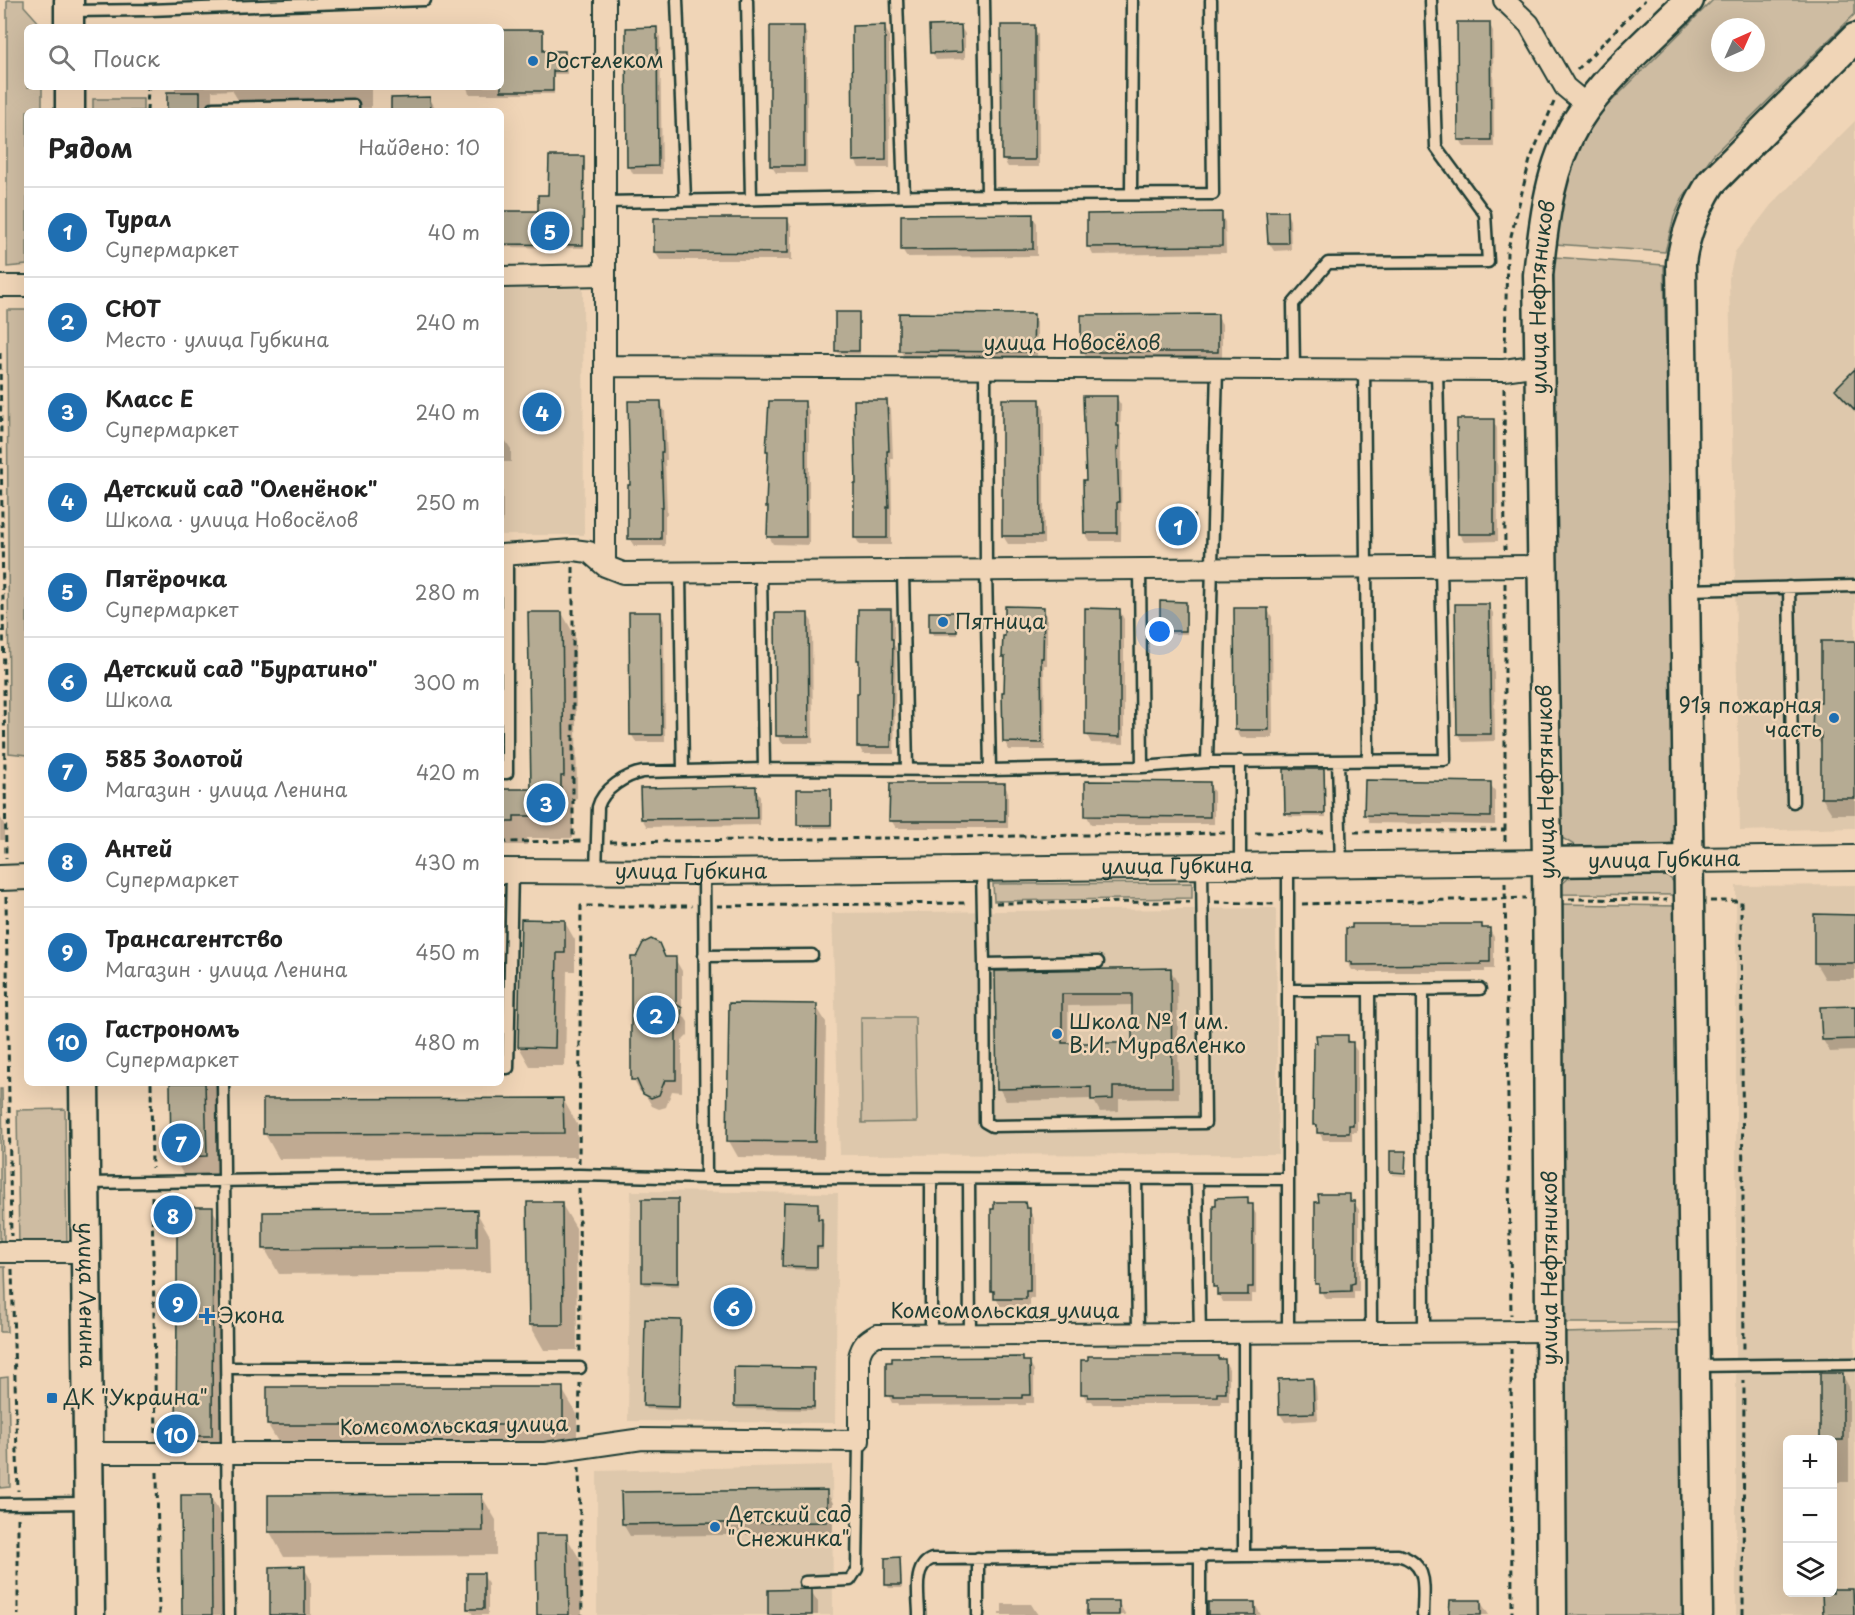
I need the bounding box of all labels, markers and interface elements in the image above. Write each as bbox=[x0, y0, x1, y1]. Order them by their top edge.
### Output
north arrow bbox=[1711, 18, 1765, 72]
search box bbox=[24, 24, 504, 90]
icon: search bbox=[45, 41, 78, 74]
text: Поиск bbox=[93, 41, 160, 74]
place label: Ростелеком bbox=[545, 43, 664, 75]
marker: Ростелеком bbox=[526, 54, 540, 68]
text: Рядом bbox=[48, 128, 133, 167]
text: Найдено: 10 bbox=[358, 132, 480, 162]
street label: улица Нефтяников bbox=[1520, 197, 1562, 395]
text: Турал bbox=[105, 201, 172, 234]
pin: 5 bbox=[530, 208, 570, 254]
text: 1 bbox=[63, 217, 72, 247]
text: 40 m bbox=[428, 217, 480, 247]
text: Супермаркет bbox=[105, 234, 238, 264]
text: СЮТ bbox=[105, 291, 161, 324]
text: 2 bbox=[60, 307, 75, 337]
text: 240 m bbox=[415, 307, 480, 337]
text: Место · улица Губкина bbox=[105, 324, 329, 354]
street label: улица Новосёлов bbox=[983, 325, 1161, 357]
text: Класс Е bbox=[105, 381, 194, 414]
pin: 4 bbox=[522, 390, 562, 434]
text: 3 bbox=[61, 397, 74, 427]
text: 240 m bbox=[415, 397, 480, 427]
text: Супермаркет bbox=[105, 414, 238, 444]
text: Детский сад "Оленёнок" bbox=[105, 471, 378, 504]
text: 4 bbox=[61, 487, 74, 517]
text: 250 m bbox=[416, 487, 480, 517]
text: Школа · улица Новосёлов bbox=[105, 504, 358, 534]
pin: 1 bbox=[1158, 504, 1198, 548]
text: Пятёрочка bbox=[105, 561, 227, 594]
text: 5 bbox=[61, 577, 74, 607]
text: 280 m bbox=[415, 577, 480, 607]
text: Супермаркет bbox=[105, 594, 238, 624]
place label: Пятница bbox=[955, 604, 1046, 636]
marker: Пятница bbox=[936, 615, 950, 629]
your location bbox=[1145, 617, 1174, 646]
text: Детский сад "Буратино" bbox=[105, 651, 378, 684]
text: 6 bbox=[60, 667, 75, 697]
text: 300 m bbox=[413, 667, 480, 697]
text: Школа bbox=[105, 684, 172, 714]
street label: улица Нефтяников bbox=[1526, 684, 1562, 880]
place label: 91я пожарная часть bbox=[1679, 688, 1822, 744]
marker: 91я пожарная часть bbox=[1827, 711, 1841, 725]
text: 585 Золотой bbox=[105, 741, 243, 774]
text: 7 bbox=[62, 757, 73, 787]
text: 420 m bbox=[416, 757, 480, 787]
text: Магазин · улица Ленина bbox=[105, 774, 347, 804]
pin: 3 bbox=[526, 780, 566, 826]
text: Антей bbox=[105, 831, 173, 864]
street label: улица Губкина bbox=[1588, 841, 1741, 875]
text: 8 bbox=[61, 847, 74, 877]
text: 430 m bbox=[415, 847, 480, 877]
street label: улица Губкина bbox=[1101, 847, 1254, 881]
street label: улица Губкина bbox=[615, 853, 768, 886]
text: Супермаркет bbox=[105, 864, 238, 894]
text: Трансагентство bbox=[105, 921, 283, 954]
text: 9 bbox=[62, 937, 73, 967]
text: 450 m bbox=[415, 937, 480, 967]
text: Магазин · улица Ленина bbox=[105, 954, 347, 984]
pin: 2 bbox=[636, 992, 676, 1038]
place label: Школа № 1 им. В.И. Муравленко bbox=[1069, 1004, 1246, 1060]
text: Гастрономъ bbox=[105, 1011, 240, 1044]
text: 10 bbox=[55, 1027, 80, 1057]
text: 480 m bbox=[415, 1027, 480, 1057]
marker: Школа № 1 им. В.И. Муравленко bbox=[1050, 1027, 1064, 1041]
text: Супермаркет bbox=[105, 1044, 238, 1074]
pin: 7 bbox=[162, 1120, 201, 1166]
street label: улица Нефтяников bbox=[1532, 1171, 1564, 1365]
pin: 8 bbox=[154, 1192, 192, 1238]
street label: улица Ленина bbox=[72, 1222, 105, 1369]
pin: 9 bbox=[158, 1280, 198, 1326]
pin: 6 bbox=[714, 1284, 752, 1330]
street label: Комсомольская улица bbox=[891, 1293, 1120, 1325]
place label: Экона bbox=[219, 1298, 284, 1330]
marker: Экона bbox=[200, 1309, 214, 1323]
place label: ДК "Украина" bbox=[63, 1380, 208, 1412]
marker: ДК "Украина" bbox=[45, 1391, 59, 1405]
street label: Комсомольская улица bbox=[339, 1406, 569, 1442]
pin: 10 bbox=[156, 1412, 195, 1456]
map controls bbox=[1783, 1435, 1837, 1597]
button: + bbox=[1783, 1435, 1837, 1489]
button: − bbox=[1783, 1489, 1837, 1543]
place label: Детский сад "Снежинка" bbox=[726, 1497, 852, 1553]
marker: Детский сад "Снежинка" bbox=[708, 1520, 722, 1534]
button: layers bbox=[1783, 1543, 1837, 1597]

